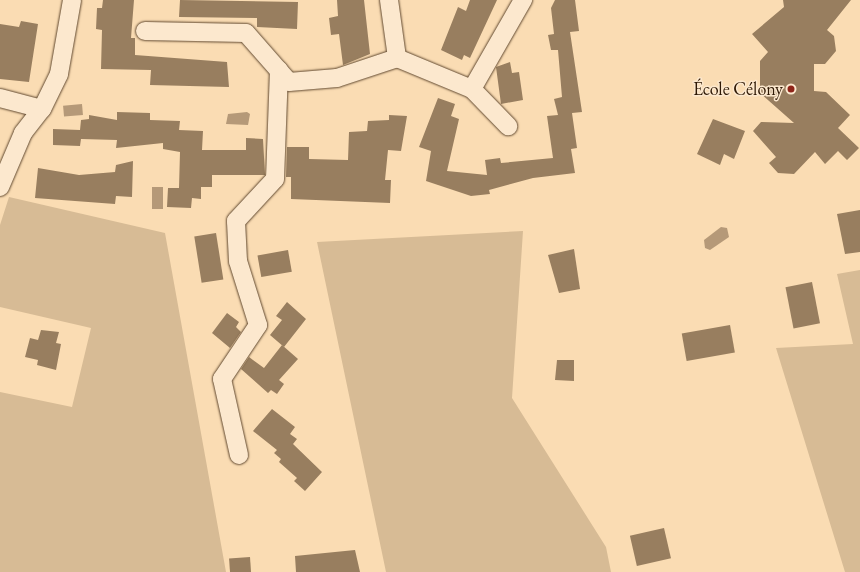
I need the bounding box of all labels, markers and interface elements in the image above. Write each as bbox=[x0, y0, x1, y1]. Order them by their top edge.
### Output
place label: École Célony bbox=[693, 78, 783, 100]
marker: École Célony bbox=[786, 84, 796, 94]

